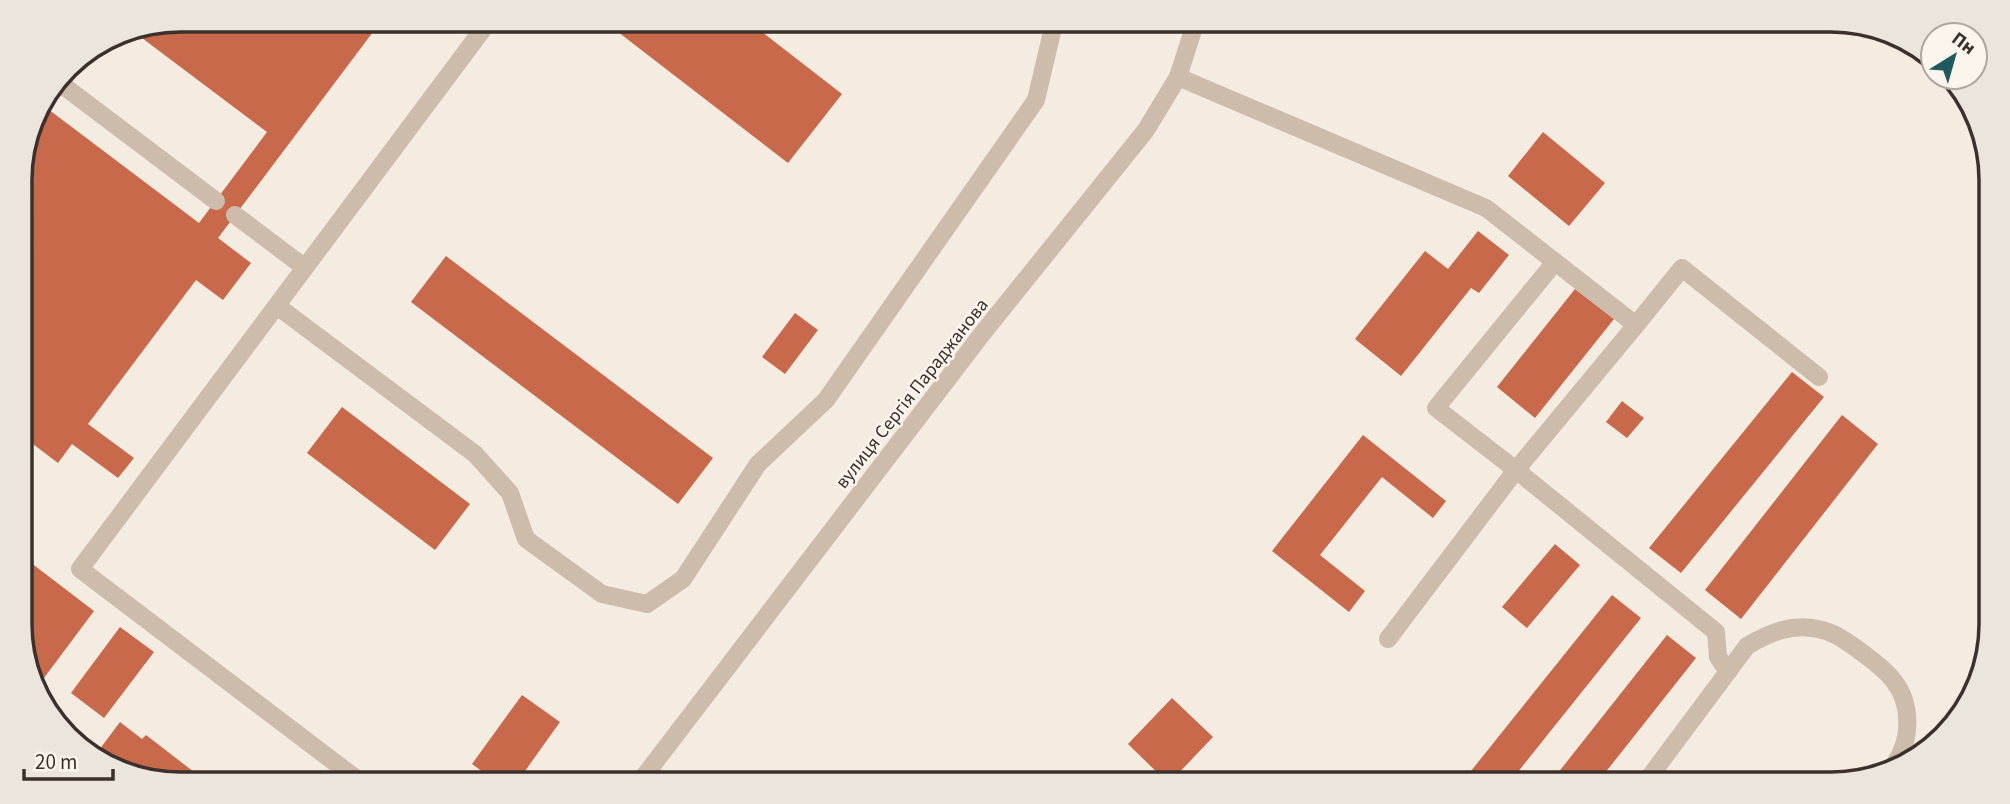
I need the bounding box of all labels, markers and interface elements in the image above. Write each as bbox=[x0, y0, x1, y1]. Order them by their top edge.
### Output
north arrow bbox=[1919, 21, 1989, 91]
text: Пн bbox=[1946, 26, 1981, 62]
street label: вулиця Сергія Параджанова bbox=[829, 293, 995, 495]
scale bar bbox=[24, 738, 114, 782]
text: 20 m bbox=[35, 747, 77, 777]

